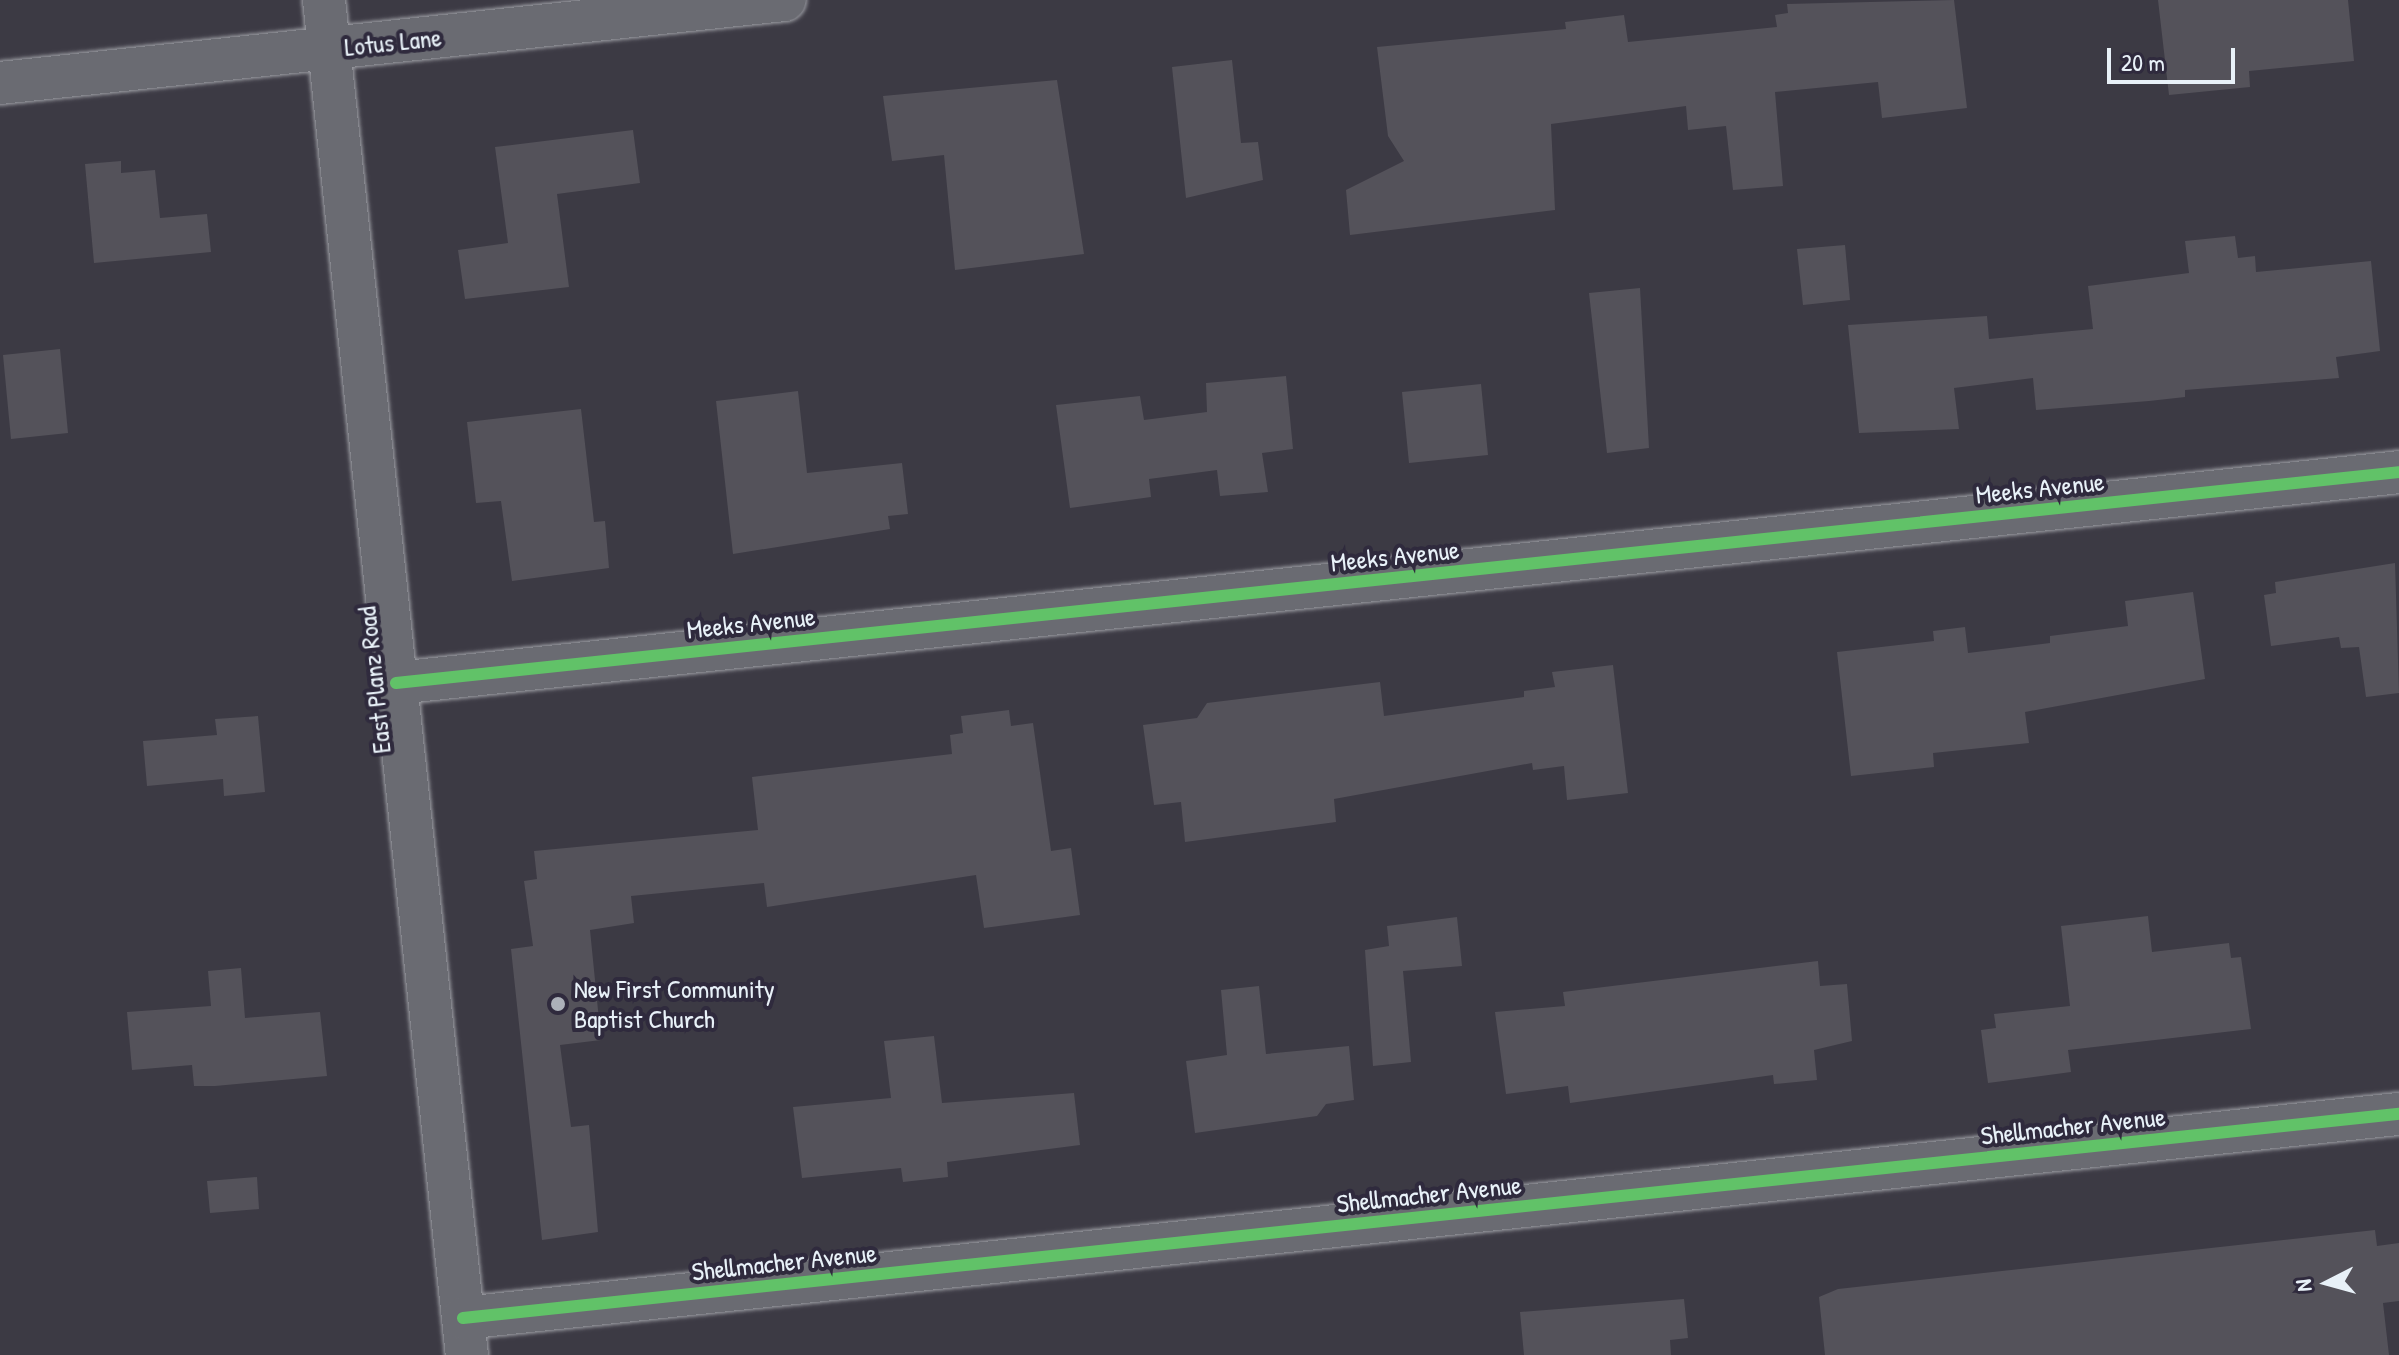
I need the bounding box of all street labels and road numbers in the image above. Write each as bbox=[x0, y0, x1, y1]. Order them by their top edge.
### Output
street label: Lotus Lane bbox=[343, 21, 443, 63]
street label: Meeks Avenue bbox=[1974, 466, 2106, 510]
street label: Meeks Avenue bbox=[1329, 534, 1461, 578]
street label: Meeks Avenue bbox=[685, 601, 817, 645]
street label: East Planz Road bbox=[351, 605, 397, 755]
street label: Shellmacher Avenue bbox=[1979, 1101, 2167, 1151]
street label: Shellmacher Avenue bbox=[1335, 1169, 1523, 1219]
street label: Shellmacher Avenue bbox=[690, 1237, 878, 1287]

